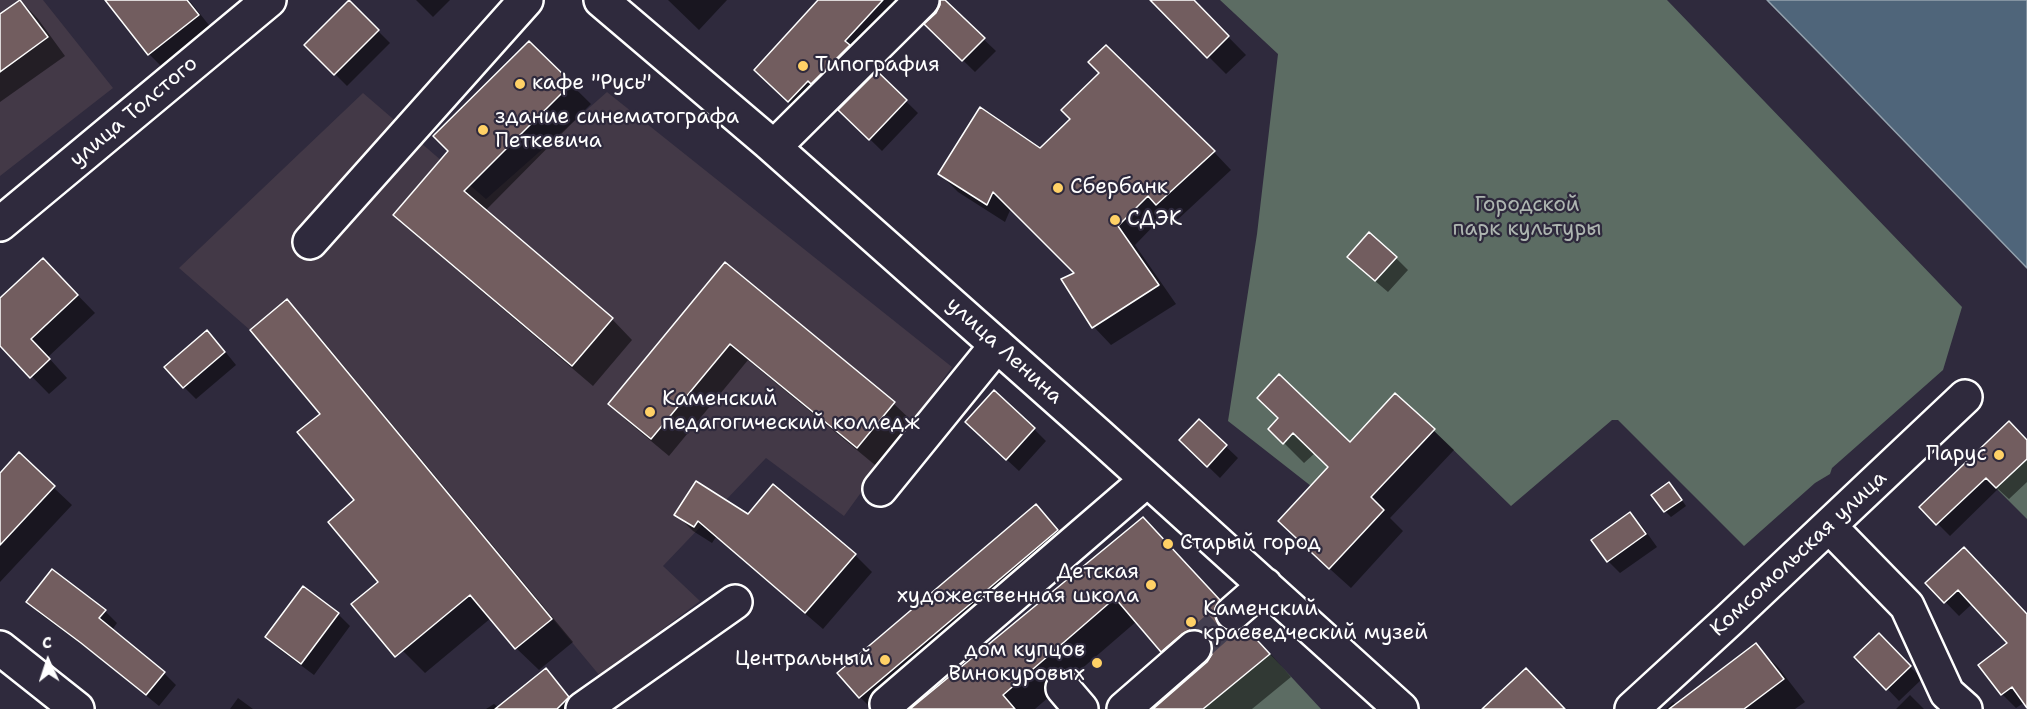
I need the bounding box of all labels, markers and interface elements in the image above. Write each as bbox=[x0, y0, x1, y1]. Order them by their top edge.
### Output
street label: улица Толстого bbox=[65, 51, 203, 173]
place label: Типография bbox=[815, 53, 940, 79]
marker: Типография bbox=[796, 59, 810, 73]
place label: кафе "Русь" bbox=[532, 71, 652, 97]
marker: кафе "Русь" bbox=[513, 77, 527, 91]
place label: здание синематографа Петкевича bbox=[495, 105, 739, 155]
marker: здание синематографа Петкевича bbox=[476, 123, 490, 137]
place label: Сбербанк bbox=[1070, 175, 1168, 201]
marker: Сбербанк bbox=[1051, 181, 1065, 195]
park label: Городской парк культуры bbox=[1453, 193, 1601, 243]
place label: СДЭК bbox=[1127, 207, 1182, 233]
marker: СДЭК bbox=[1108, 213, 1122, 227]
street label: улица Ленина bbox=[941, 292, 1067, 410]
place label: Каменский педагогический колледж bbox=[662, 387, 920, 437]
marker: Каменский педагогический колледж bbox=[643, 405, 657, 419]
place label: Парус bbox=[1926, 442, 1987, 468]
marker: Парус bbox=[1992, 448, 2006, 462]
street label: Комсомольская улица bbox=[1706, 466, 1892, 642]
place label: Старый город bbox=[1180, 531, 1321, 557]
marker: Старый город bbox=[1161, 537, 1175, 551]
place label: Детская художественная школа bbox=[897, 560, 1139, 610]
marker: Детская художественная школа bbox=[1144, 578, 1158, 592]
place label: Каменский краеведческий музей bbox=[1203, 597, 1428, 647]
marker: Каменский краеведческий музей bbox=[1184, 615, 1198, 629]
north arrow bbox=[18, 631, 78, 691]
text: С bbox=[42, 632, 52, 653]
place label: дом купцов Винокуровых bbox=[948, 638, 1085, 688]
place label: Центральный bbox=[735, 647, 873, 673]
marker: Центральный bbox=[878, 653, 892, 667]
marker: дом купцов Винокуровых bbox=[1090, 656, 1104, 670]

